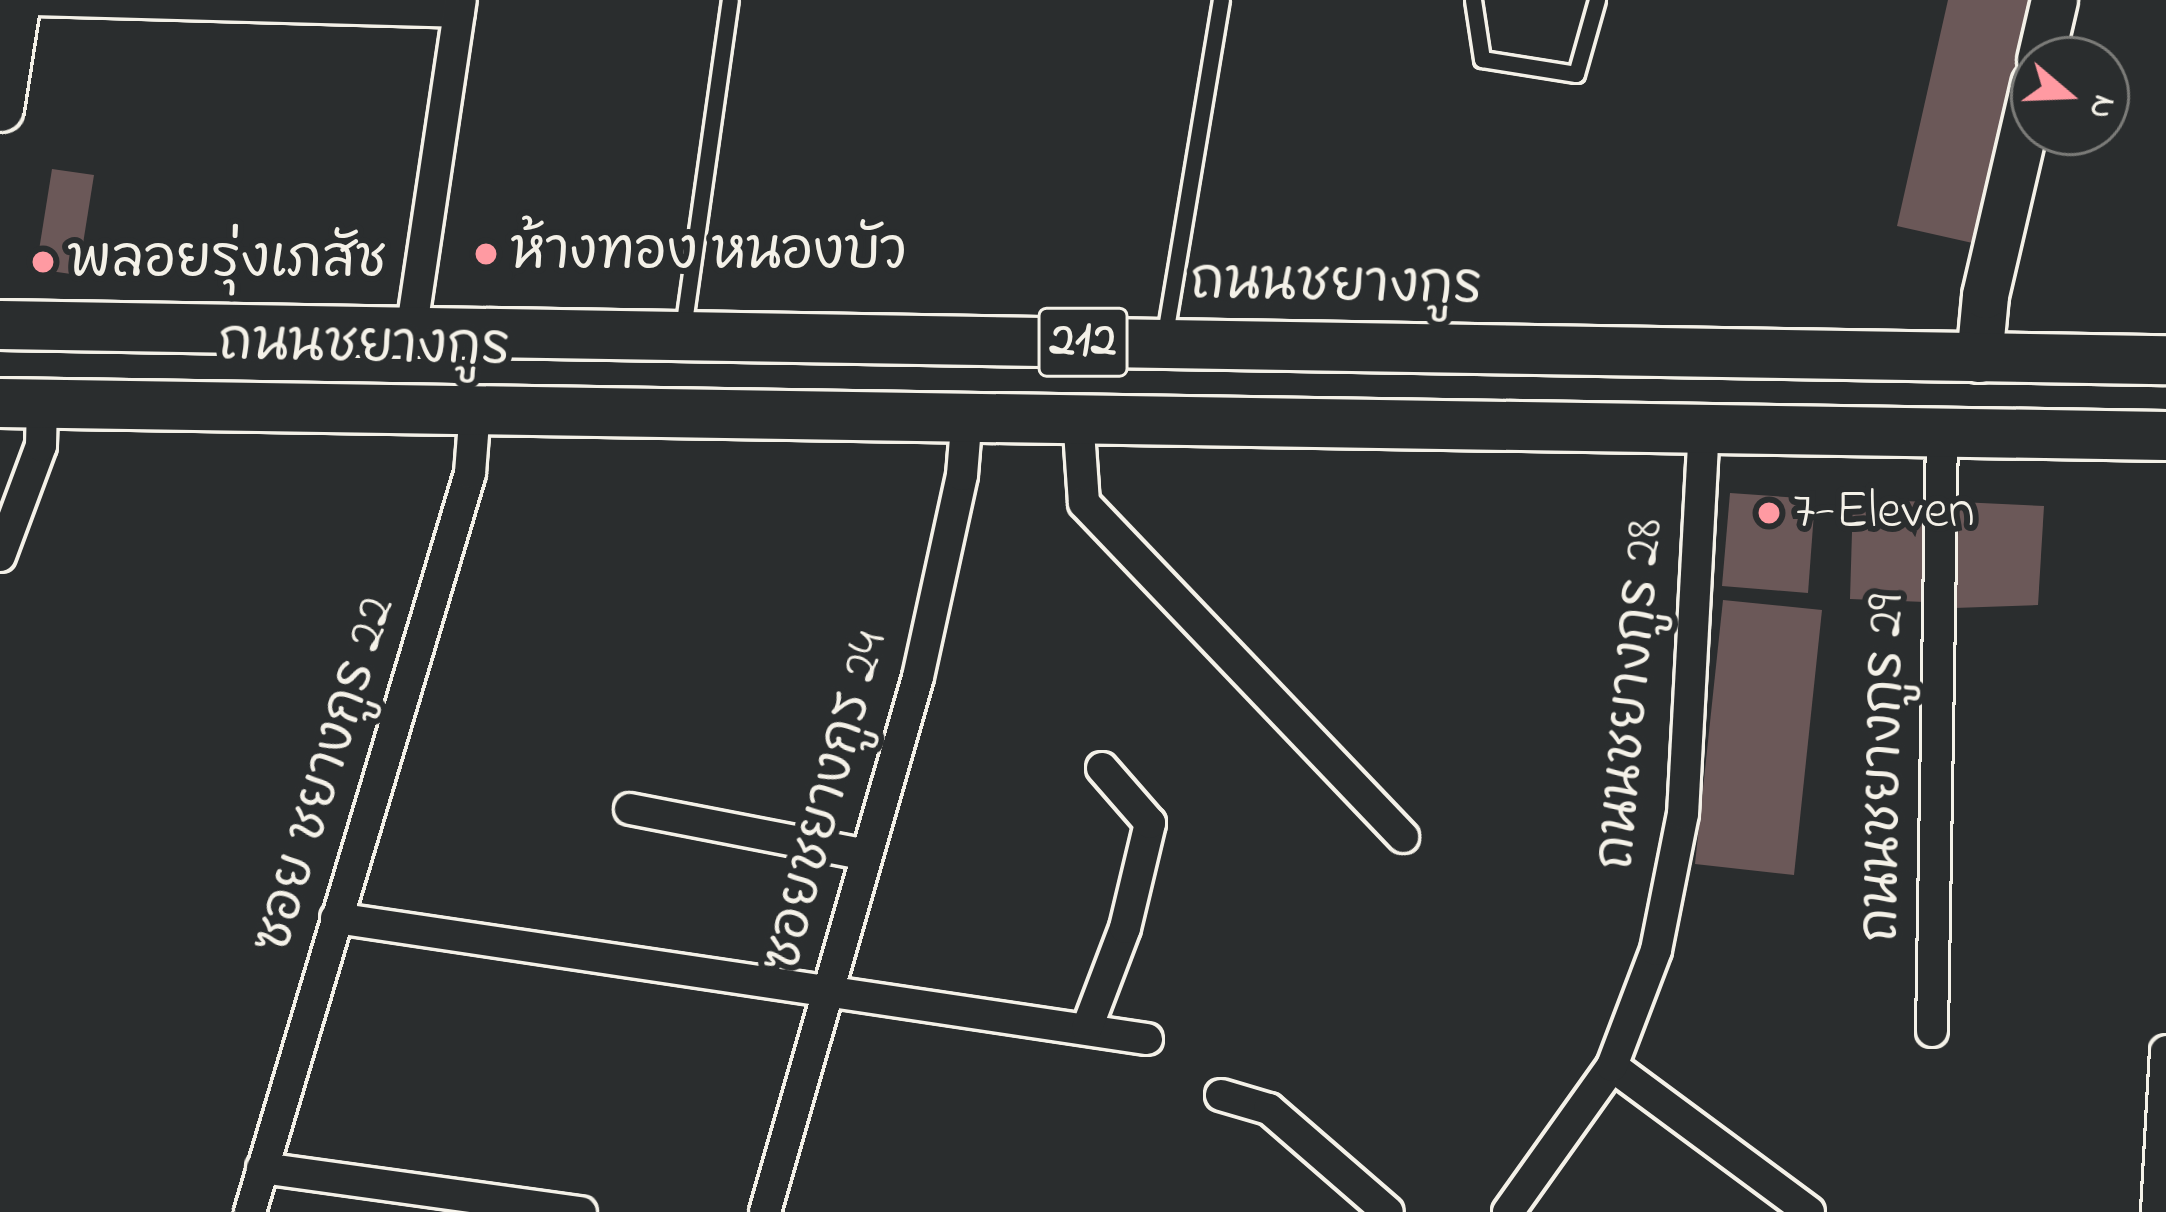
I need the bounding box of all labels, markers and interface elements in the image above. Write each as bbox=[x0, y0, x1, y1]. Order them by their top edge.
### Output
north arrow bbox=[2010, 36, 2130, 156]
text: N bbox=[2075, 88, 2128, 125]
place label: ห้างทอง หนองบัว bbox=[510, 222, 906, 286]
place label: พลอยรุ่งเภสัช bbox=[67, 230, 386, 294]
marker: ห้างทอง หนองบัว bbox=[473, 241, 499, 267]
marker: พลอยรุ่งเภสัช bbox=[30, 249, 56, 275]
street label: ถนนชยางกูร bbox=[1190, 251, 1482, 321]
road number: 212 bbox=[1035, 297, 1131, 387]
street label: ถนนชยางกูร bbox=[218, 312, 510, 382]
place label: 7-Eleven bbox=[1793, 481, 1975, 545]
marker: 7-Eleven bbox=[1756, 500, 1782, 526]
street label: ถนนชยางกูร 28 bbox=[1584, 516, 1680, 872]
street label: ซอย ชยางกูร 22 bbox=[241, 589, 411, 961]
street label: ถนนชยางกูร 29 bbox=[1850, 593, 1920, 943]
street label: ซอยชยางกูร 24 bbox=[750, 625, 904, 979]

